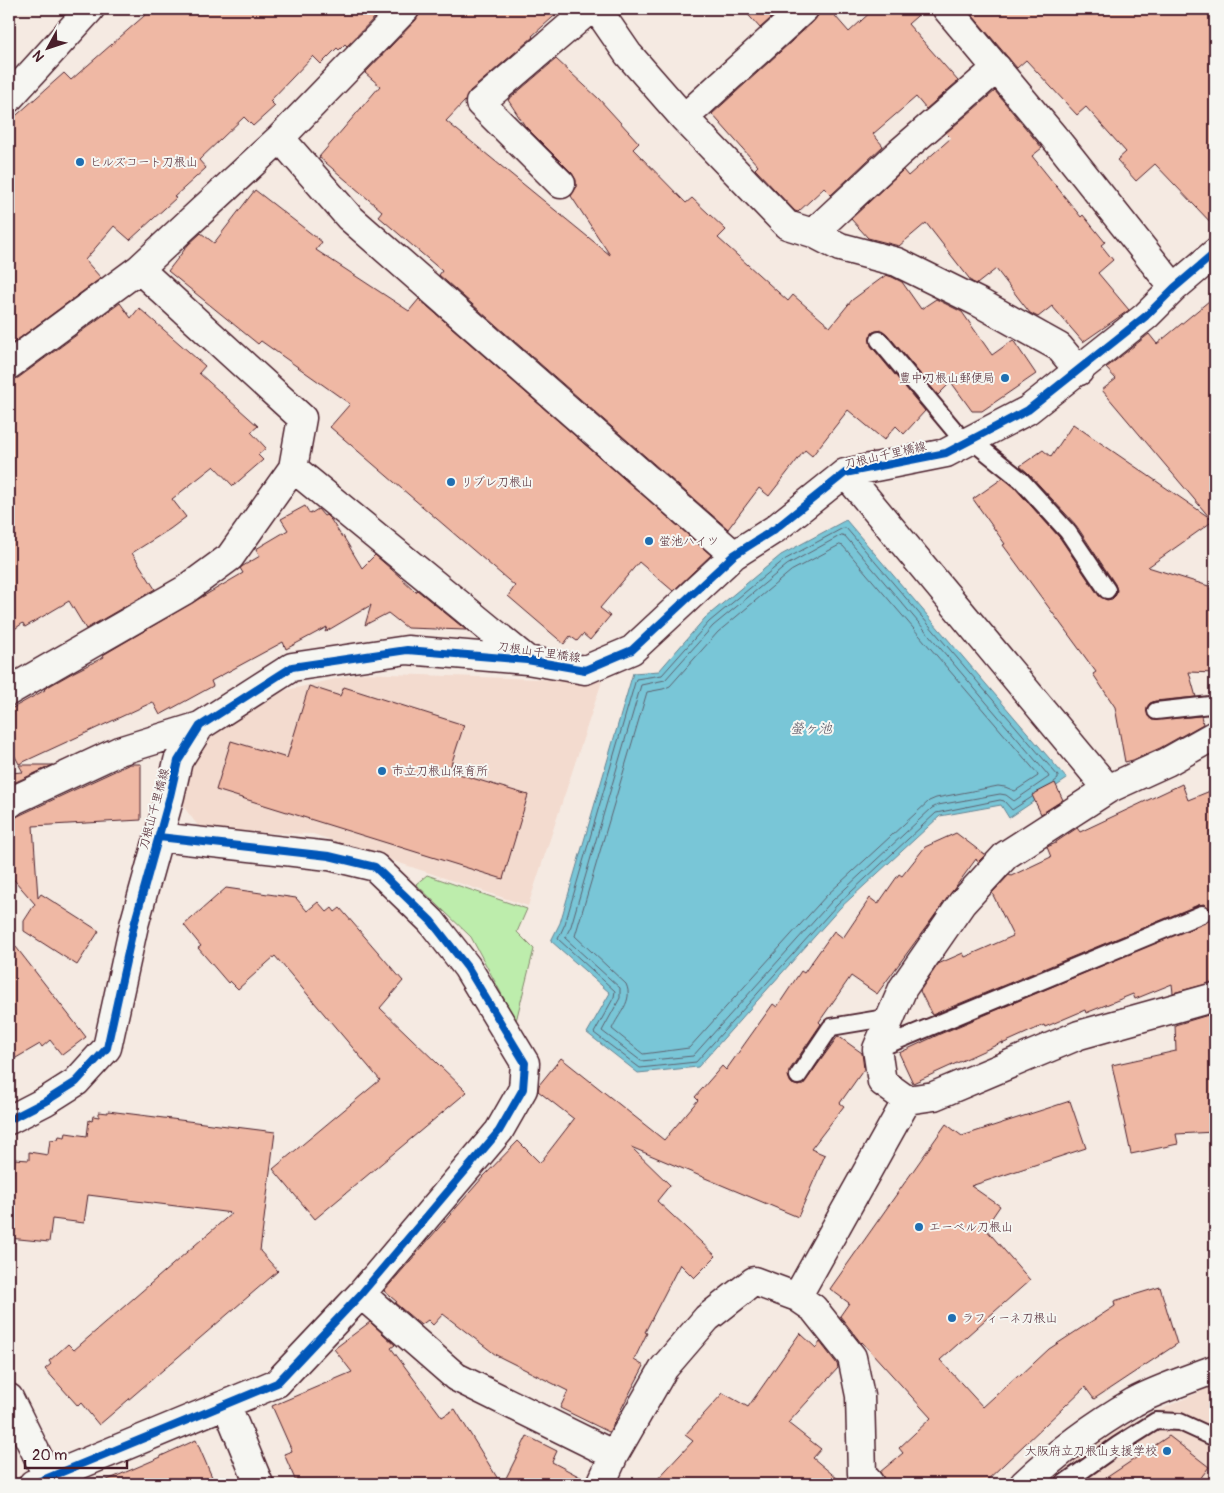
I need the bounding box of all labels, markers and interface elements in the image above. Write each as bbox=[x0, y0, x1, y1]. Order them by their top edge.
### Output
north arrow bbox=[22, 22, 72, 72]
text: N bbox=[29, 47, 48, 65]
place label: ヒルズコート刀根山 bbox=[90, 155, 198, 170]
marker: ヒルズコート刀根山 bbox=[74, 156, 86, 168]
place label: 豊中刀根山郵便局 bbox=[899, 371, 995, 386]
marker: 豊中刀根山郵便局 bbox=[999, 372, 1011, 384]
street label: 刀根山千里橋線 bbox=[842, 439, 928, 472]
place label: リブレ刀根山 bbox=[461, 475, 533, 490]
marker: リブレ刀根山 bbox=[445, 476, 457, 488]
place label: 蛍池ハイツ bbox=[659, 534, 719, 549]
marker: 蛍池ハイツ bbox=[643, 535, 655, 547]
street label: 刀根山千里橋線 bbox=[496, 639, 582, 666]
water label: 螢ヶ池 bbox=[790, 720, 833, 737]
place label: 市立刀根山保育所 bbox=[392, 764, 488, 779]
marker: 市立刀根山保育所 bbox=[376, 765, 388, 777]
street label: 刀根山千里橋線 bbox=[136, 767, 173, 852]
place label: エーベル刀根山 bbox=[929, 1220, 1013, 1235]
marker: エーベル刀根山 bbox=[913, 1221, 925, 1233]
place label: ラフィーネ刀根山 bbox=[962, 1311, 1058, 1326]
marker: ラフィーネ刀根山 bbox=[946, 1312, 958, 1324]
scale bar bbox=[25, 1438, 128, 1470]
place label: 大阪府立刀根山支援学校 bbox=[1025, 1444, 1157, 1459]
marker: 大阪府立刀根山支援学校 bbox=[1161, 1445, 1173, 1457]
text: 20 m bbox=[32, 1446, 67, 1465]

